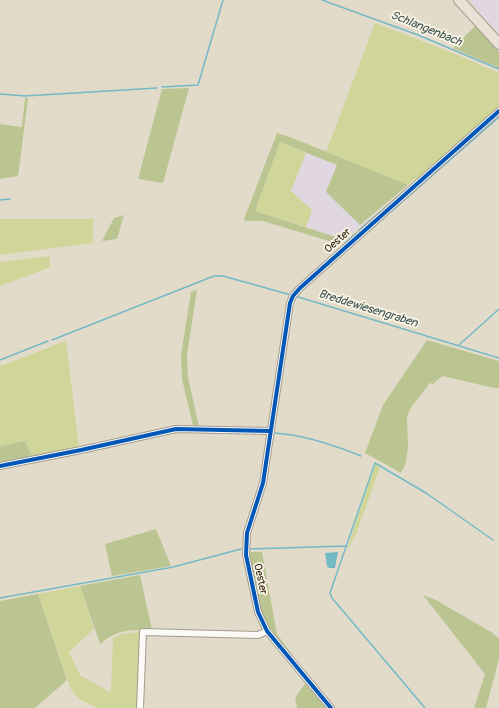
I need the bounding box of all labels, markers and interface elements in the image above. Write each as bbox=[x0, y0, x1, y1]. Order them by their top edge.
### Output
water label: Schlangenbach bbox=[388, 8, 464, 50]
street label: Oester bbox=[322, 226, 354, 256]
water label: Breddewiesengraben bbox=[317, 287, 419, 331]
street label: Oester bbox=[250, 562, 270, 596]

